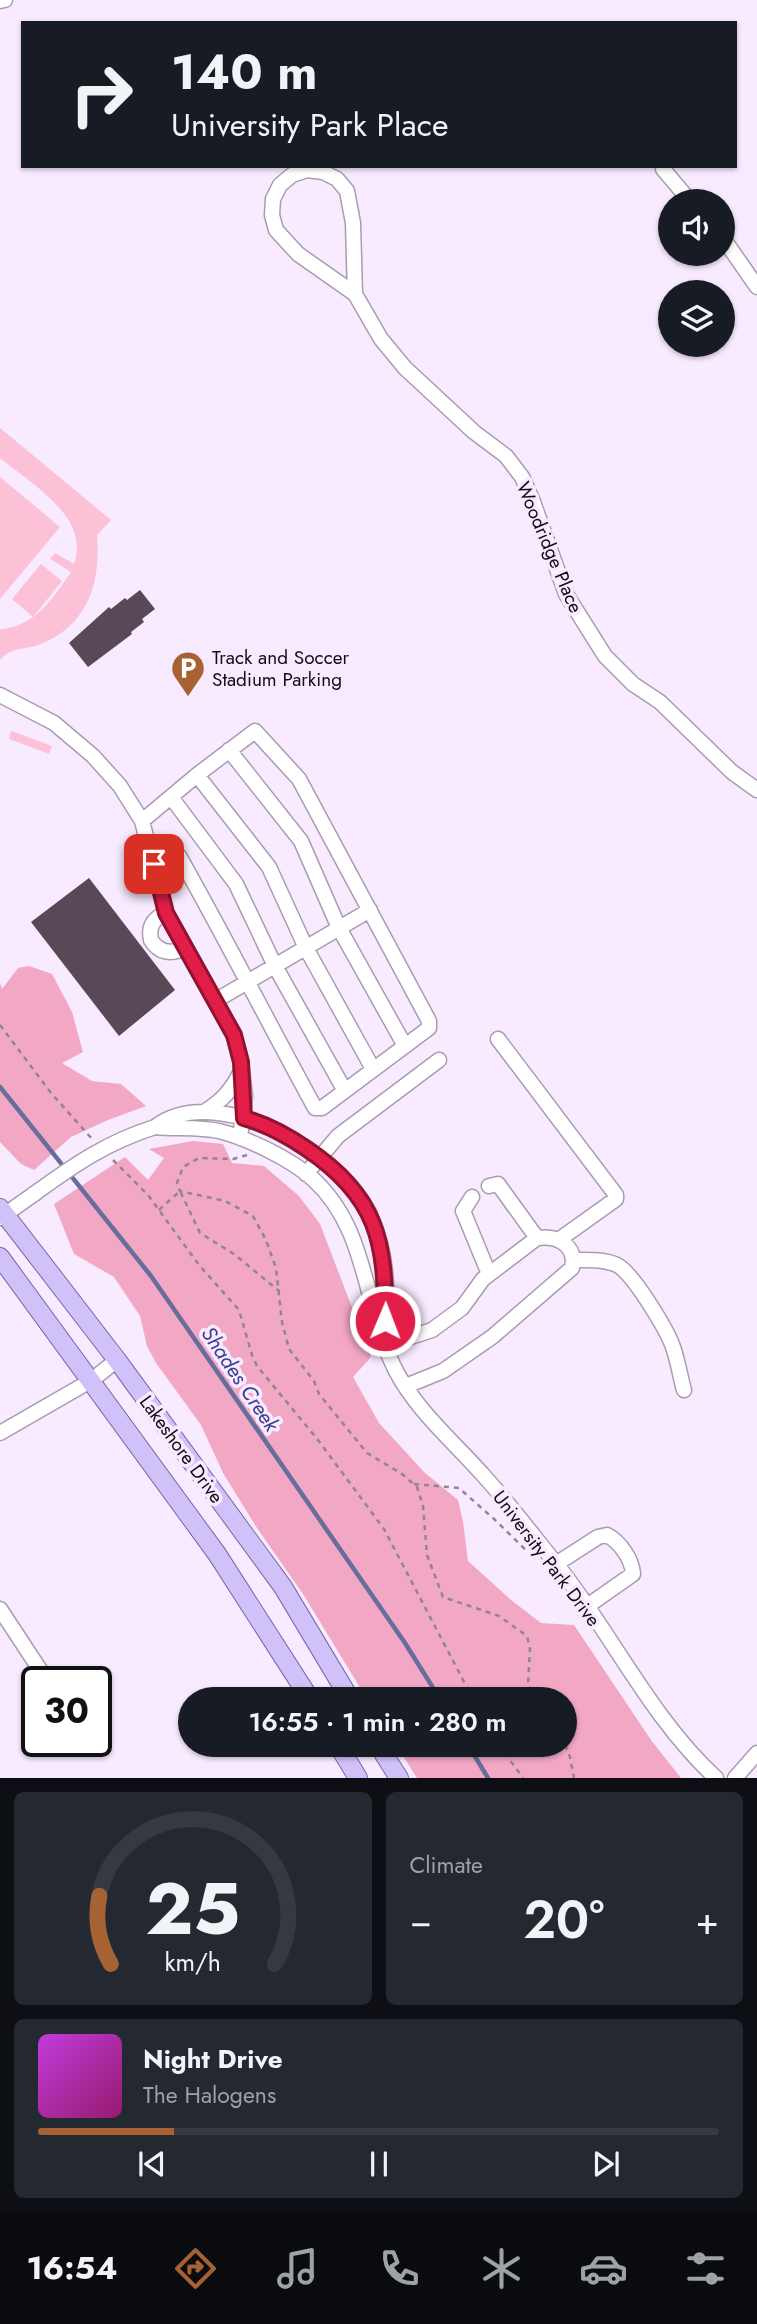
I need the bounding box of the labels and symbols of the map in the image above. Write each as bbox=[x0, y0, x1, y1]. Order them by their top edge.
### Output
street label: Woodridge Place bbox=[510, 477, 589, 617]
place label: Track and Soccer Stadium Parking bbox=[212, 644, 349, 693]
parking icon: Track and Soccer Stadium Parking bbox=[169, 649, 207, 698]
pin bbox=[124, 834, 184, 894]
position arrow bbox=[348, 1284, 422, 1358]
water label: Shades Creek bbox=[194, 1321, 287, 1438]
street label: Lakeshore Drive bbox=[133, 1390, 230, 1509]
street label: University Park Drive bbox=[486, 1485, 607, 1632]
speed limit sign: 30 bbox=[21, 1666, 112, 1757]

